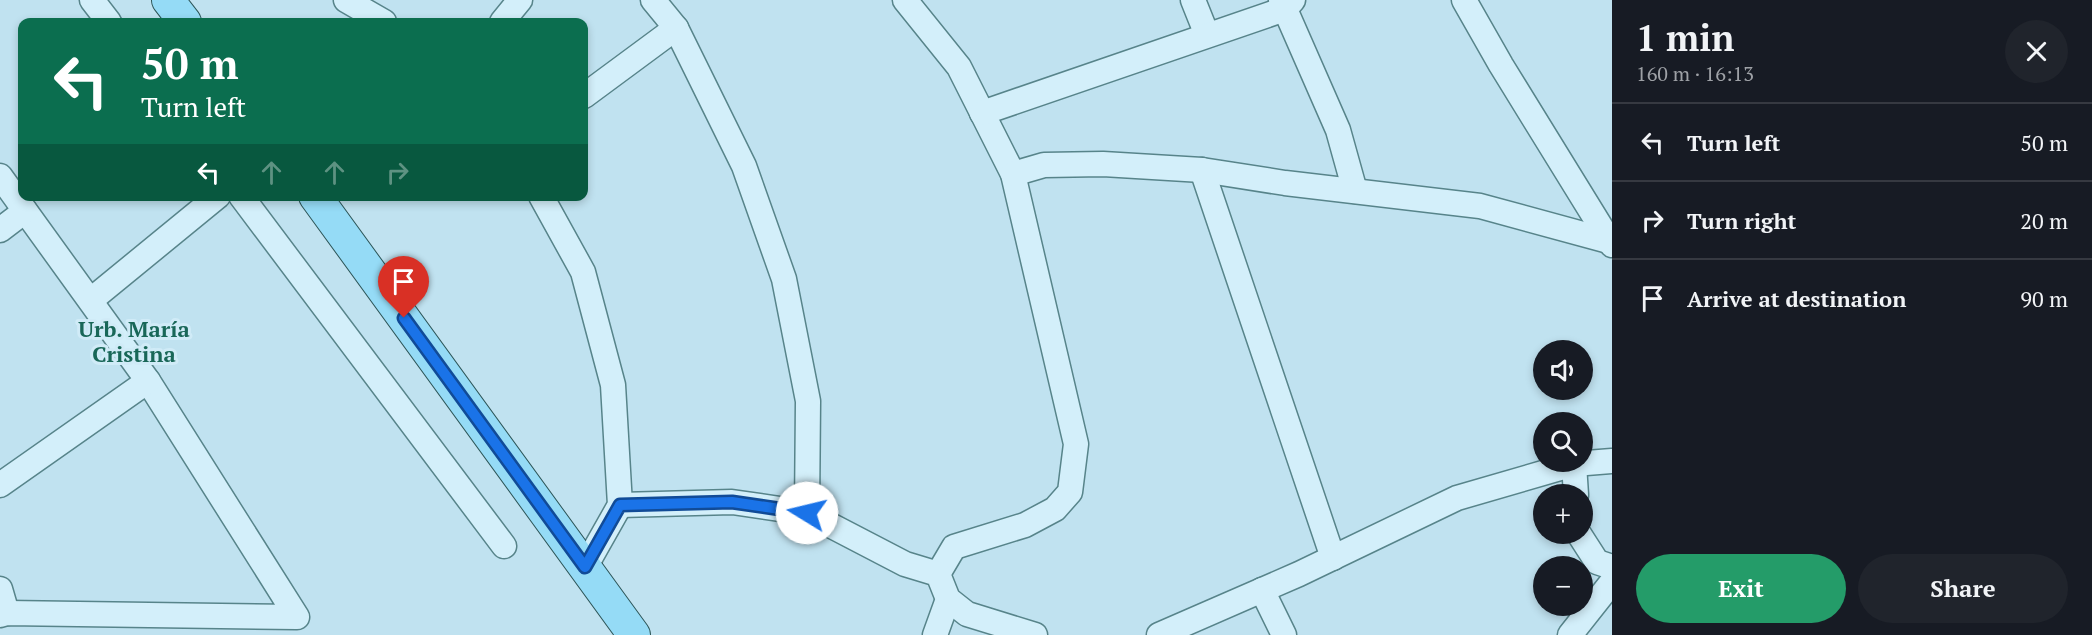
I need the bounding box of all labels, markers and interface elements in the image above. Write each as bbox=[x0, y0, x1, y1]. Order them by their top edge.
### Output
text: 1 min bbox=[1636, 14, 1734, 61]
button: close bbox=[2005, 20, 2068, 83]
text: 50 m bbox=[141, 35, 239, 91]
icon: left bbox=[42, 42, 120, 120]
text: 160 m · 16:13 bbox=[1636, 60, 1754, 87]
text: Turn left bbox=[141, 89, 246, 125]
icon: left bbox=[1636, 126, 1669, 159]
text: Turn left bbox=[1687, 128, 1780, 157]
text: 50 m bbox=[2020, 128, 2068, 157]
icon: left bbox=[192, 156, 225, 189]
icon: ahead bbox=[255, 156, 288, 189]
icon: ahead bbox=[318, 156, 351, 189]
icon: right bbox=[381, 156, 414, 189]
icon: right bbox=[1636, 204, 1669, 237]
text: Turn right bbox=[1687, 206, 1796, 235]
text: 20 m bbox=[2020, 206, 2068, 235]
pin bbox=[378, 256, 429, 318]
icon: arrive bbox=[387, 265, 420, 298]
icon: arrive bbox=[1636, 282, 1669, 315]
text: Arrive at destination bbox=[1687, 284, 1906, 313]
text: 90 m bbox=[2020, 284, 2068, 313]
district label: Urb. María Cristina bbox=[78, 314, 190, 368]
map controls bbox=[1533, 340, 1593, 616]
button: sound bbox=[1533, 340, 1593, 400]
button: search bbox=[1533, 412, 1593, 472]
position arrow bbox=[775, 481, 839, 545]
button: + bbox=[1533, 484, 1593, 544]
button: Exit bbox=[1636, 554, 1846, 623]
button: Share bbox=[1858, 554, 2068, 623]
button: − bbox=[1533, 556, 1593, 616]

